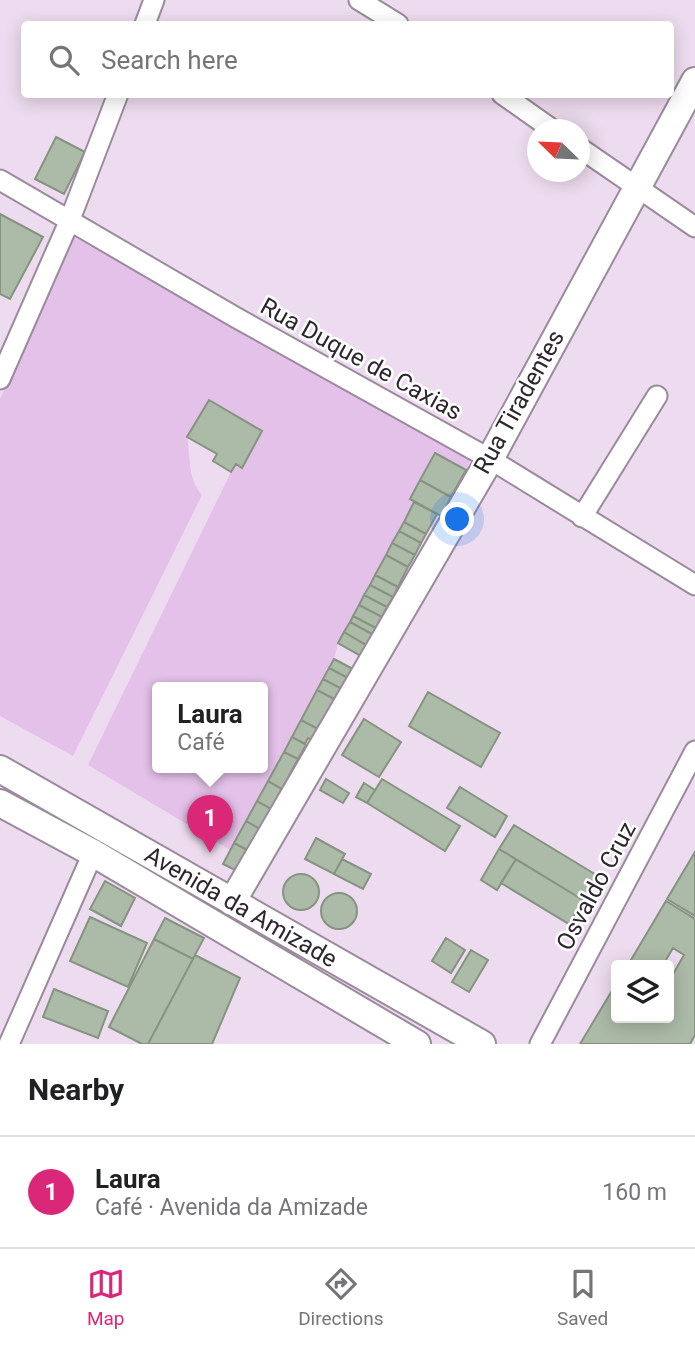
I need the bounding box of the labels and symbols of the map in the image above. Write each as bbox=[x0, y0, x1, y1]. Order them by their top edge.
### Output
north arrow bbox=[527, 119, 590, 182]
street label: Rua Duque de Caxias bbox=[256, 292, 466, 426]
street label: Rua Tiradentes bbox=[468, 325, 570, 479]
your location bbox=[440, 502, 474, 536]
pin: 1 bbox=[187, 795, 233, 853]
street label: Osvaldo Cruz bbox=[550, 817, 642, 955]
street label: Avenida da Amizade bbox=[140, 841, 342, 973]

